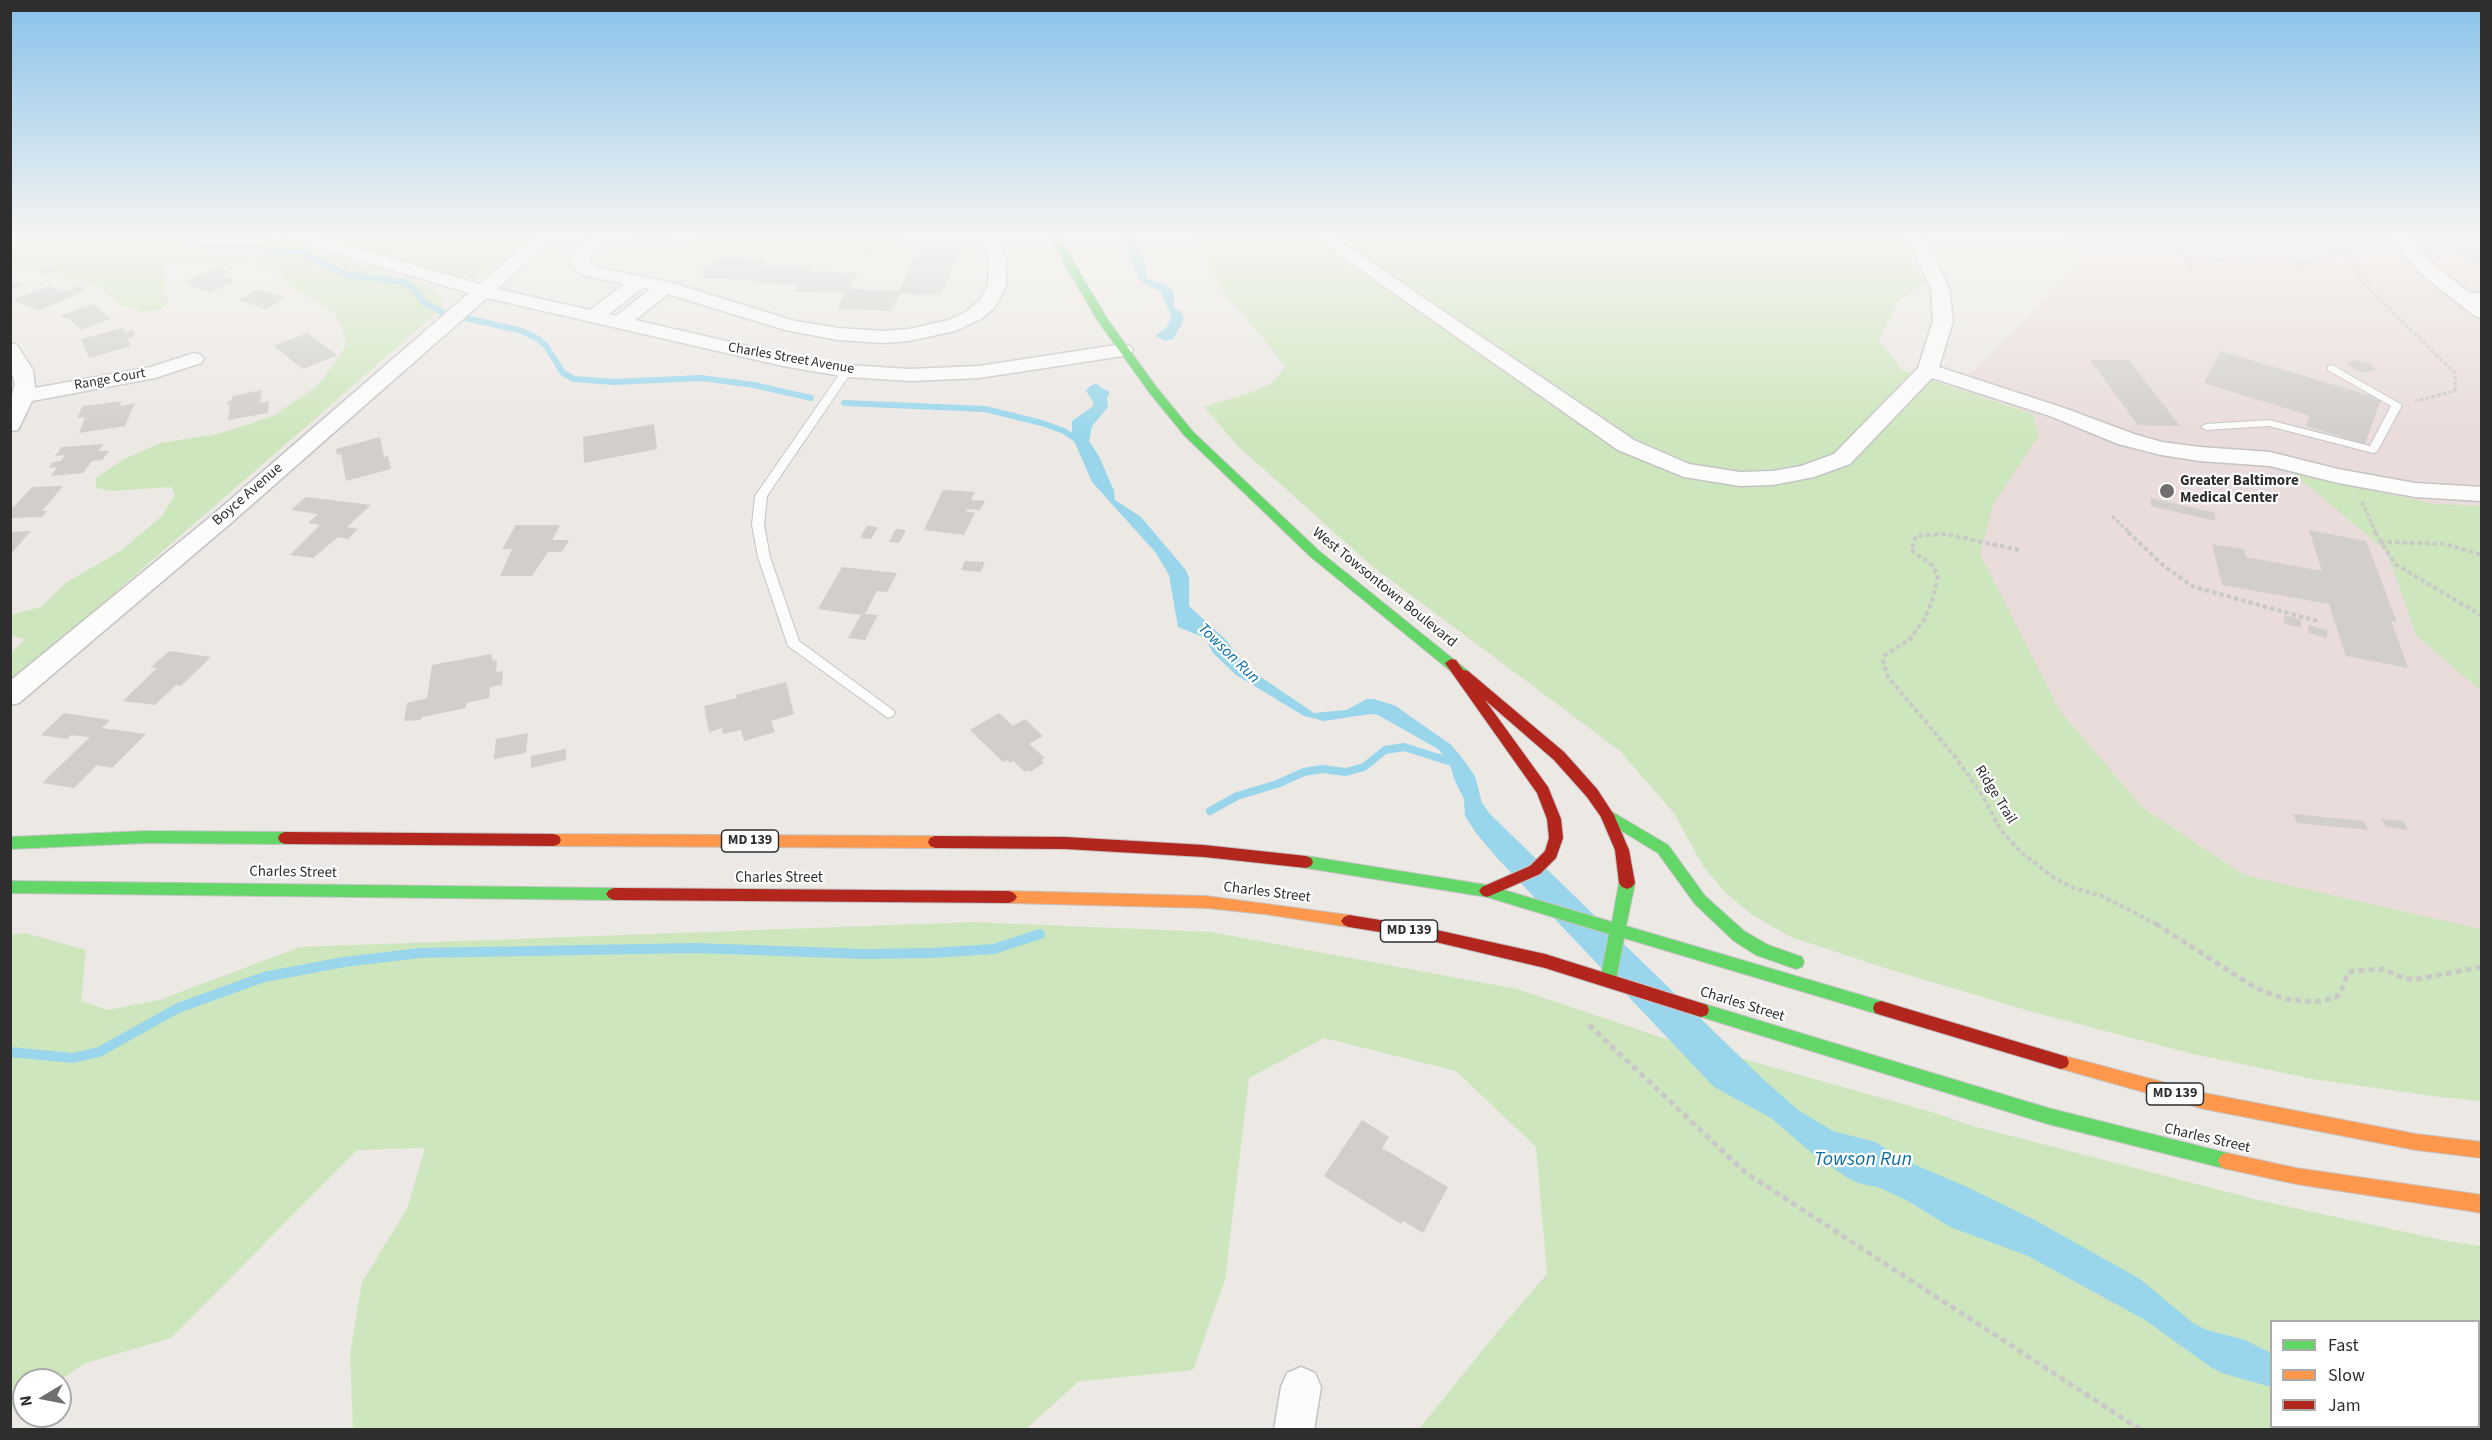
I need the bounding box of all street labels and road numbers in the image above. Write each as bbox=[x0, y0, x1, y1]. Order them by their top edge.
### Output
street label: Charles Street Avenue bbox=[727, 340, 855, 378]
street label: Range Court bbox=[73, 365, 147, 395]
street label: Boyce Avenue bbox=[209, 460, 287, 530]
street label: West Towsontown Boulevard bbox=[1308, 524, 1460, 652]
street label: Ridge Trail bbox=[1970, 762, 2020, 828]
road number: MD 139 bbox=[722, 830, 778, 852]
street label: Charles Street bbox=[249, 863, 337, 883]
street label: Charles Street bbox=[735, 870, 823, 888]
street label: Charles Street bbox=[1222, 879, 1312, 907]
road number: MD 139 bbox=[1380, 920, 1438, 942]
street label: Charles Street bbox=[1697, 984, 1787, 1026]
road number: MD 139 bbox=[2146, 1083, 2204, 1105]
street label: Charles Street bbox=[2162, 1120, 2252, 1158]

